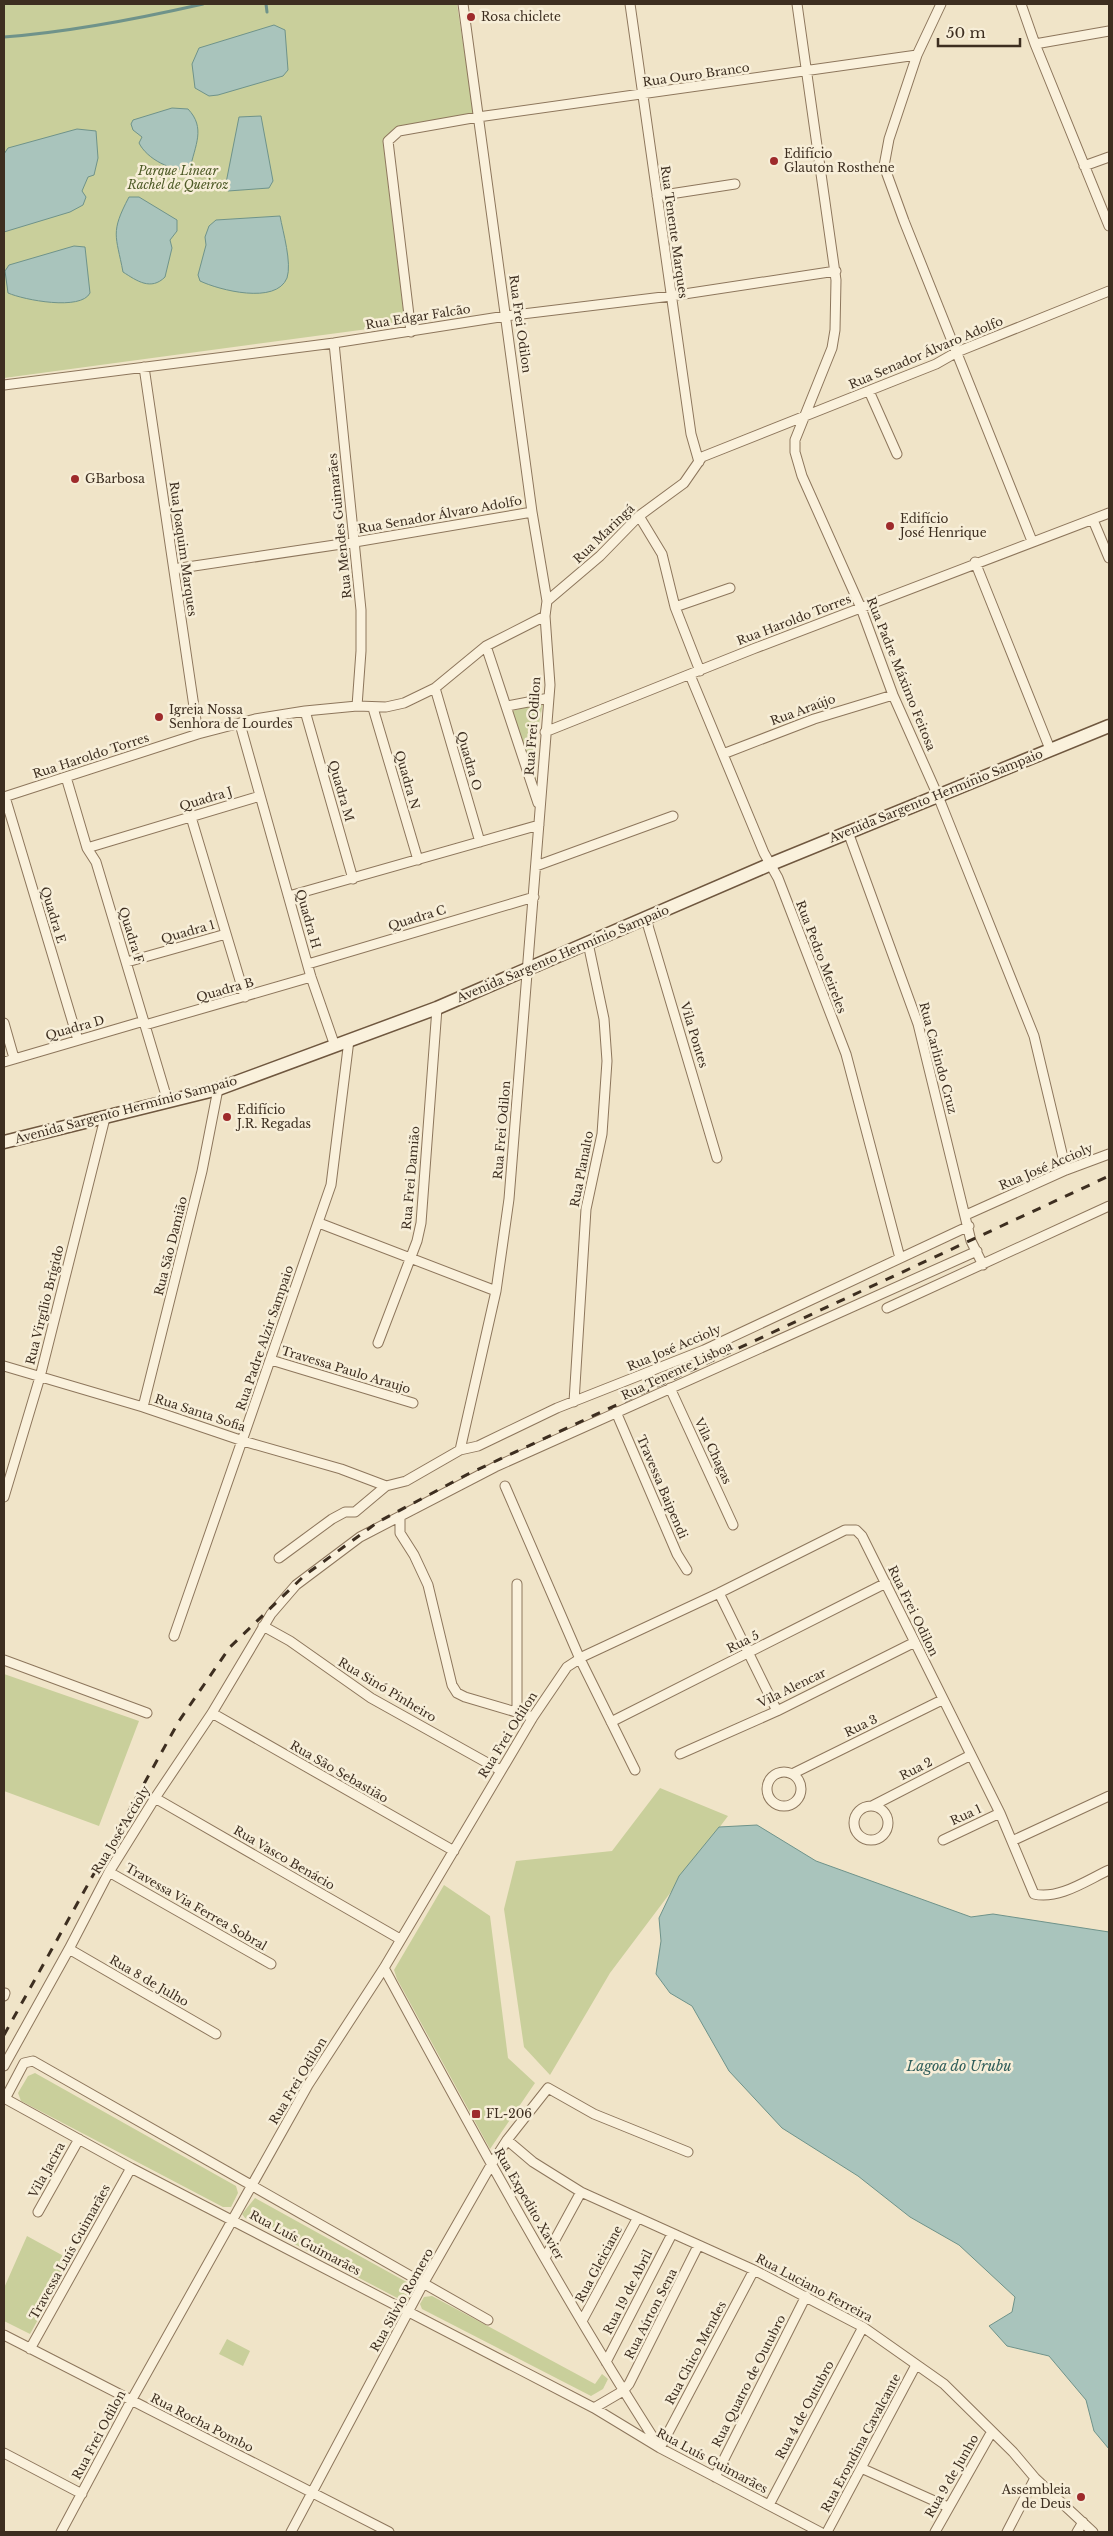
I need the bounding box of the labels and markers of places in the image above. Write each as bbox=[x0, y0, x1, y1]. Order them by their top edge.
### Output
place label: Rosa chiclete bbox=[481, 9, 561, 24]
marker: Rosa chiclete bbox=[465, 11, 477, 23]
place label: Edifício Glauton Rosthene bbox=[784, 146, 895, 175]
marker: Edifício Glauton Rosthene bbox=[768, 155, 780, 167]
place label: GBarbosa bbox=[85, 471, 145, 486]
marker: GBarbosa bbox=[69, 473, 81, 485]
place label: Edifício José Henrique bbox=[898, 511, 987, 540]
marker: Edifício José Henrique bbox=[884, 520, 896, 532]
place label: Igreja Nossa Senhora de Lourdes bbox=[169, 702, 293, 731]
marker: Igreja Nossa Senhora de Lourdes bbox=[153, 711, 165, 723]
place label: Edifício J.R. Regadas bbox=[235, 1102, 311, 1131]
marker: Edifício J.R. Regadas bbox=[221, 1111, 233, 1123]
place label: FL-206 bbox=[486, 2106, 532, 2121]
marker: FL-206 bbox=[470, 2108, 482, 2120]
place label: Assembleia de Deus bbox=[1001, 2482, 1071, 2511]
marker: Assembleia de Deus bbox=[1075, 2491, 1087, 2503]

